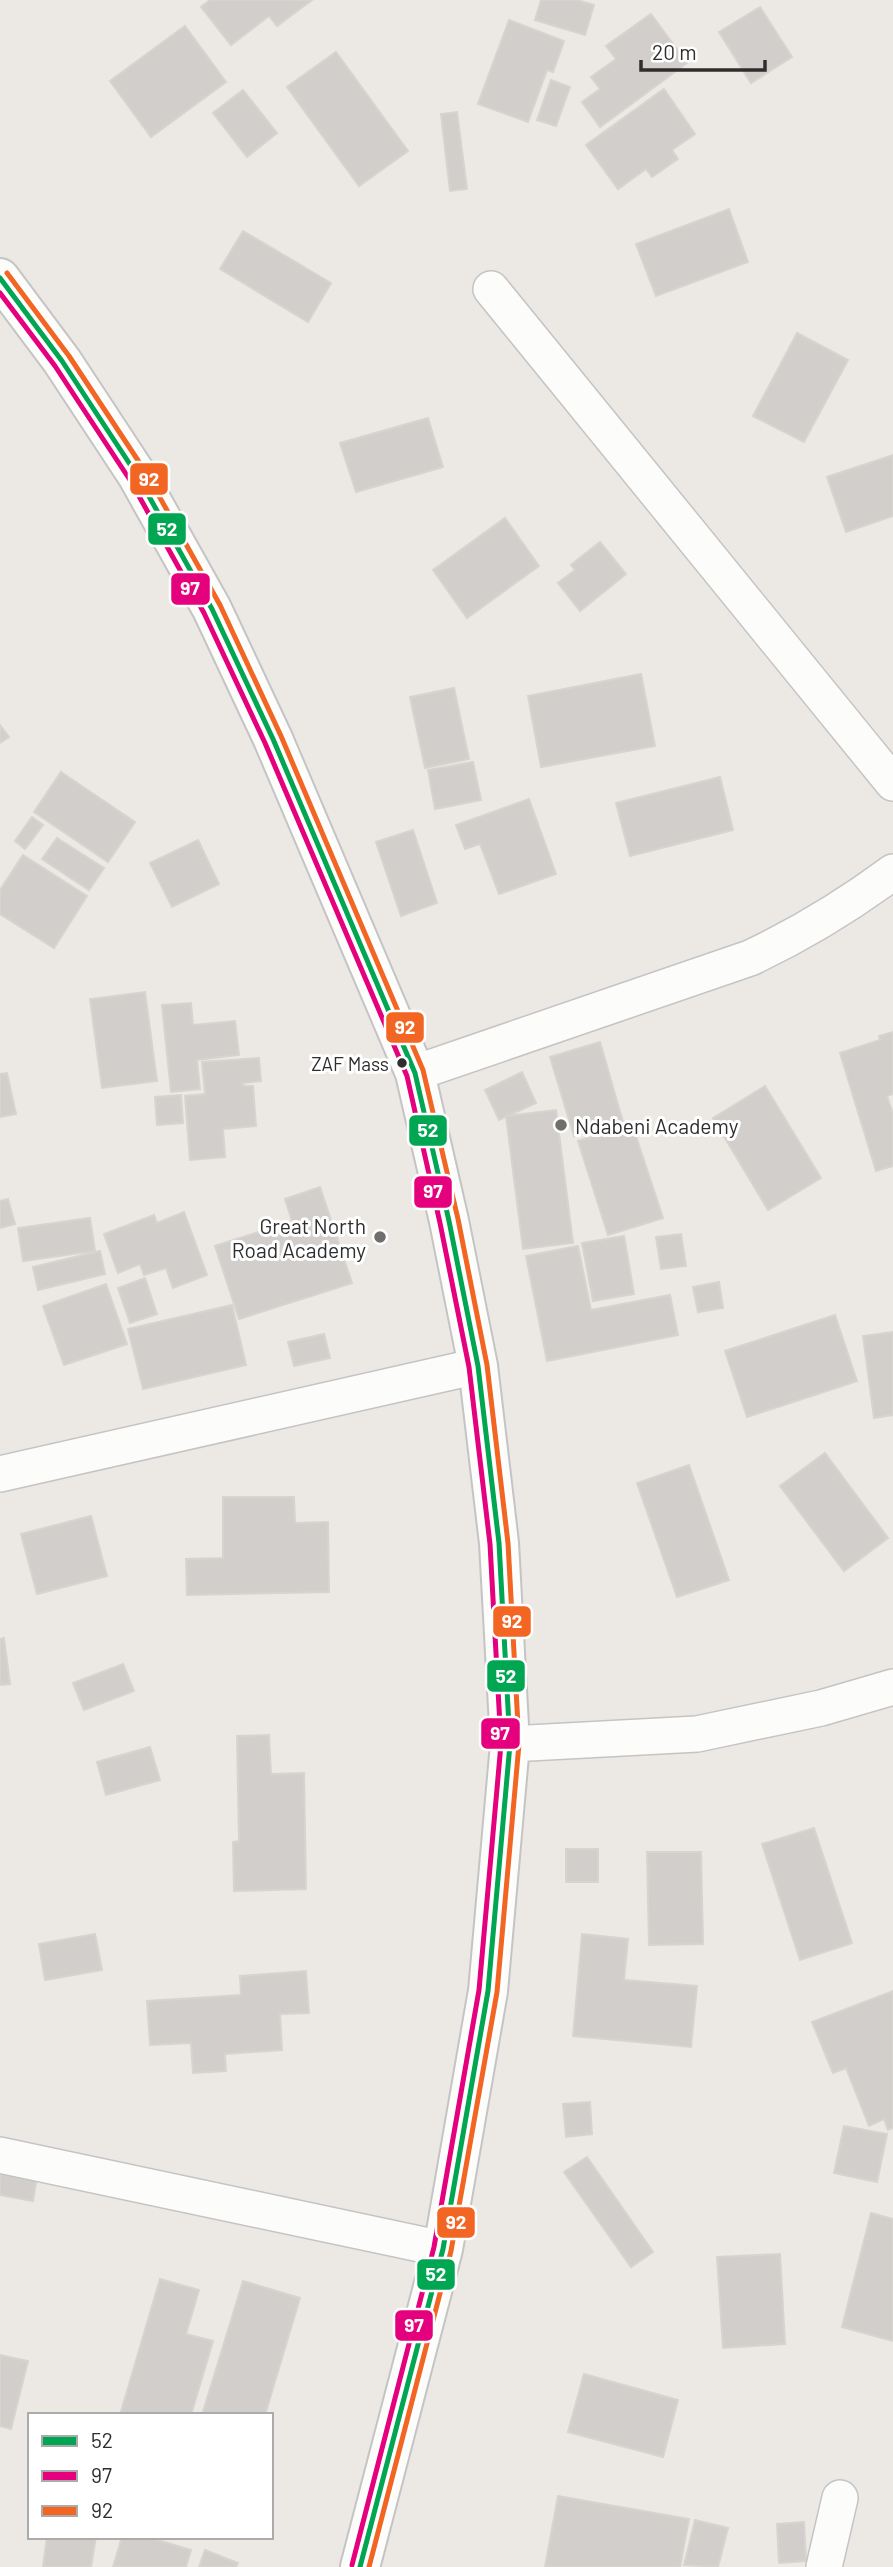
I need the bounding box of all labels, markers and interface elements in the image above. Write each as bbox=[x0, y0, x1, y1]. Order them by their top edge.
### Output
scale bar bbox=[641, 28, 765, 72]
text: 20 m bbox=[652, 39, 697, 64]
line badge: 92 bbox=[129, 462, 169, 496]
text: 92 bbox=[139, 467, 159, 490]
line badge: 52 bbox=[147, 512, 187, 546]
text: 52 bbox=[157, 517, 177, 540]
line badge: 97 bbox=[170, 572, 211, 606]
text: 97 bbox=[180, 576, 200, 599]
line badge: 92 bbox=[385, 1011, 425, 1044]
text: 92 bbox=[395, 1015, 415, 1038]
place label: ZAF Mass bbox=[311, 1052, 389, 1075]
marker: ZAF Mass bbox=[395, 1056, 409, 1070]
place label: Ndabeni Academy bbox=[575, 1113, 739, 1138]
line badge: 52 bbox=[408, 1114, 448, 1147]
marker: Ndabeni Academy bbox=[553, 1117, 569, 1133]
text: 52 bbox=[418, 1118, 438, 1141]
line badge: 97 bbox=[413, 1175, 453, 1209]
text: 97 bbox=[423, 1179, 443, 1202]
place label: Great North Road Academy bbox=[232, 1213, 366, 1262]
marker: Great North Road Academy bbox=[372, 1229, 388, 1245]
line badge: 92 bbox=[492, 1605, 532, 1638]
text: 92 bbox=[502, 1609, 522, 1632]
line badge: 52 bbox=[486, 1659, 526, 1693]
text: 52 bbox=[496, 1664, 516, 1687]
line badge: 97 bbox=[480, 1717, 521, 1750]
text: 97 bbox=[490, 1721, 510, 1744]
line badge: 92 bbox=[436, 2206, 476, 2239]
text: 92 bbox=[446, 2210, 466, 2233]
line badge: 52 bbox=[416, 2258, 456, 2291]
text: 52 bbox=[426, 2262, 446, 2285]
line badge: 97 bbox=[394, 2309, 434, 2342]
text: 97 bbox=[404, 2313, 424, 2336]
legend bbox=[28, 2413, 273, 2539]
text: 52 bbox=[91, 2427, 113, 2452]
text: 97 bbox=[91, 2462, 112, 2487]
text: 92 bbox=[91, 2497, 113, 2522]

